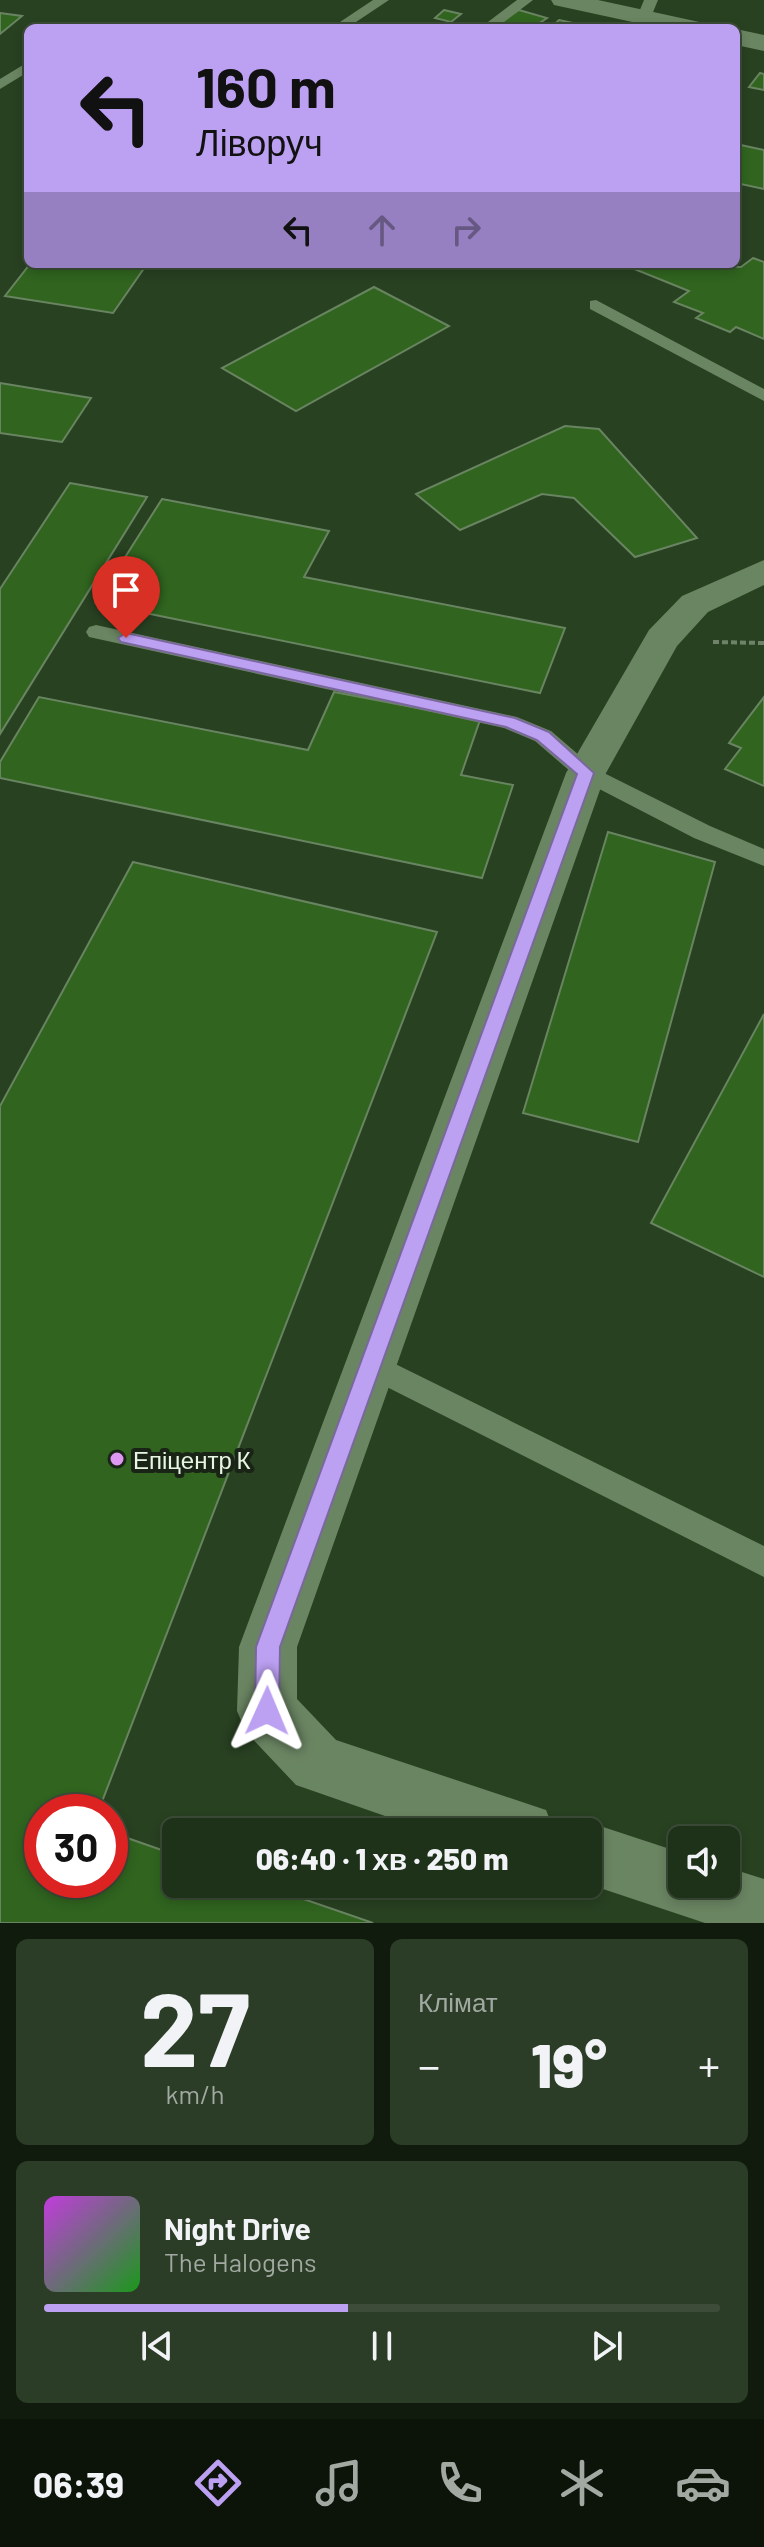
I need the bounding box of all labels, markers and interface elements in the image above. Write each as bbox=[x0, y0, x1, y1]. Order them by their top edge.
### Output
text: 160 m bbox=[196, 52, 336, 119]
icon: left bbox=[64, 56, 168, 160]
text: Ліворуч bbox=[196, 120, 323, 163]
icon: left bbox=[276, 208, 320, 252]
icon: ahead bbox=[360, 208, 404, 252]
icon: right bbox=[444, 208, 488, 252]
pin bbox=[92, 556, 160, 638]
icon: arrive bbox=[104, 568, 148, 612]
place label: Епіцентр К bbox=[133, 1445, 251, 1474]
marker: Епіцентр К bbox=[108, 1450, 126, 1468]
position arrow bbox=[225, 1669, 309, 1753]
speed limit sign: 30 bbox=[24, 1794, 128, 1898]
map controls bbox=[668, 1826, 740, 1898]
button: sound bbox=[668, 1826, 740, 1898]
text: 06:40 · 1 хв · 250 m bbox=[256, 1840, 508, 1876]
text: 27 bbox=[140, 1963, 250, 2088]
text: Клімат bbox=[418, 1986, 498, 2017]
text: 19° bbox=[531, 2028, 607, 2100]
text: − bbox=[418, 2038, 440, 2091]
text: + bbox=[698, 2038, 720, 2091]
text: km/h bbox=[166, 2078, 224, 2109]
text: Night Drive bbox=[164, 2210, 311, 2246]
text: The Halogens bbox=[164, 2246, 316, 2277]
icon: previous bbox=[135, 2324, 179, 2368]
icon: pause bbox=[360, 2324, 404, 2368]
icon: next bbox=[585, 2324, 629, 2368]
icon: directions bbox=[190, 2455, 246, 2511]
icon: music bbox=[311, 2455, 367, 2511]
icon: phone bbox=[432, 2455, 488, 2511]
icon: climate bbox=[554, 2455, 610, 2511]
icon: car bbox=[675, 2455, 731, 2511]
text: 06:39 bbox=[33, 2462, 124, 2505]

